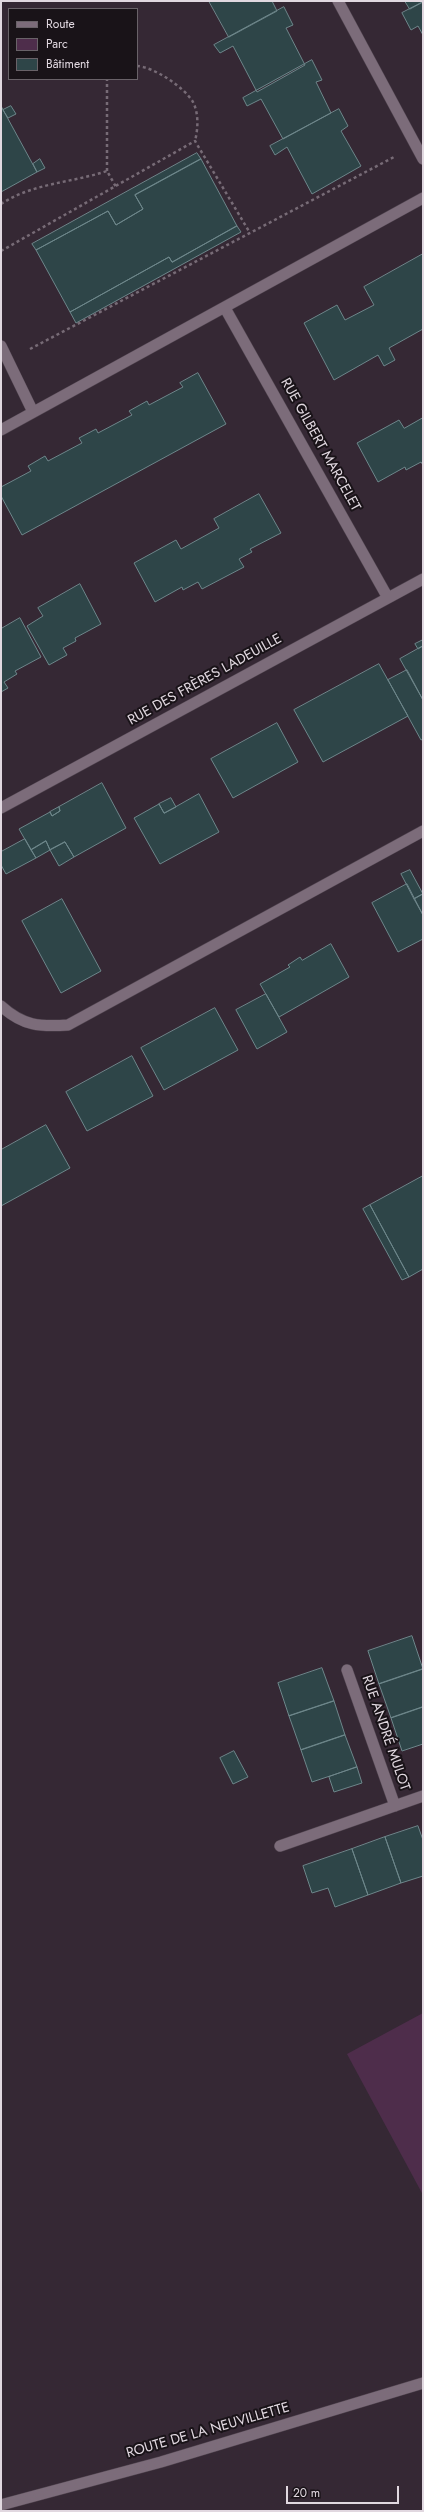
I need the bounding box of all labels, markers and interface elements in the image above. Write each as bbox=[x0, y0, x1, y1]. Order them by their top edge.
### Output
legend bbox=[8, 8, 138, 80]
text: Route bbox=[46, 15, 75, 33]
text: Parc bbox=[46, 35, 68, 53]
text: Bâtiment bbox=[46, 55, 89, 73]
street label: RUE GILBERT MARCELET bbox=[276, 376, 364, 514]
street label: RUE DES FRÈRES LADEUILLE bbox=[125, 631, 285, 729]
street label: RUE ANDRÉ MULOT bbox=[357, 1673, 413, 1793]
street label: ROUTE DE LA NEUVILLETTE bbox=[124, 2400, 292, 2462]
scale bar bbox=[288, 2478, 401, 2504]
text: 20 m bbox=[293, 2484, 320, 2502]

